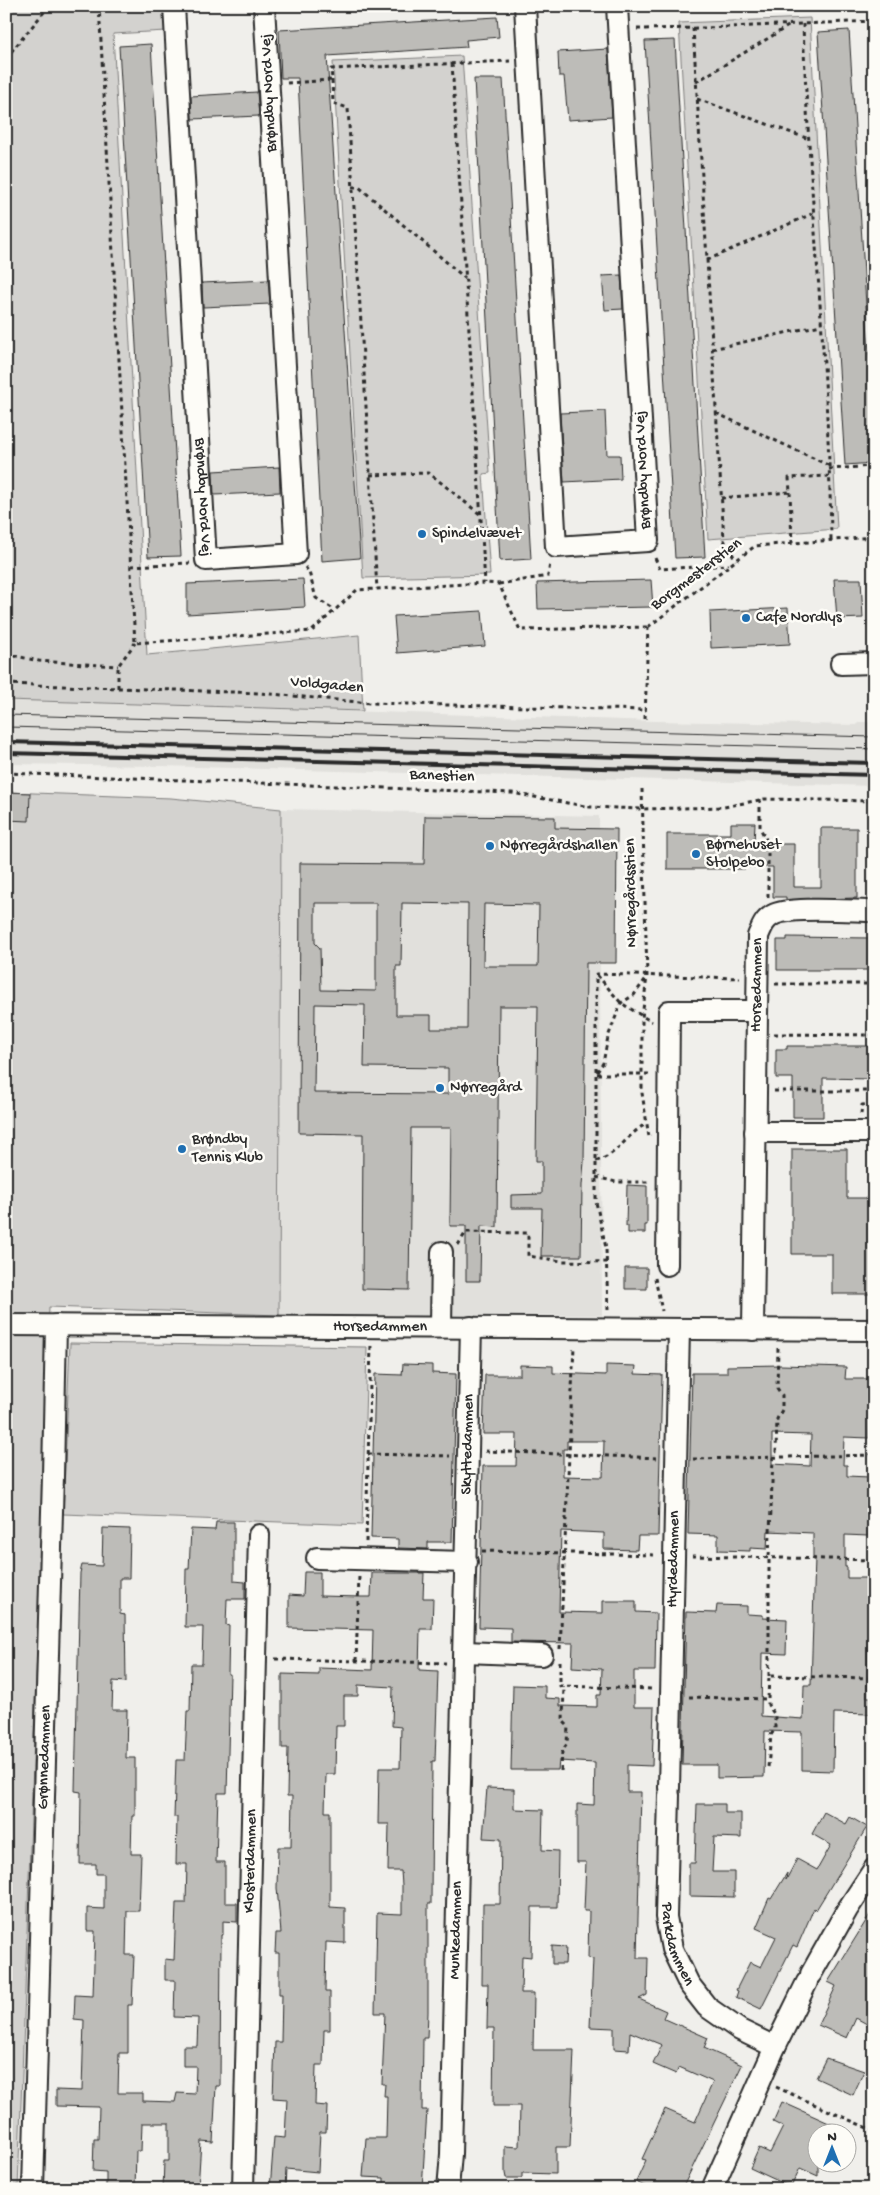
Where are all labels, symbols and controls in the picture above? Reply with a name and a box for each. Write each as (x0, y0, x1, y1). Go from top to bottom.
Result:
street label: Brøndby Nord Vej (257, 33, 283, 154)
street label: Brøndby Nord Vej (631, 410, 657, 531)
street label: Brøndby Nord Vej (189, 436, 215, 557)
place label: Spindelvævet (432, 525, 522, 544)
marker: Spindelvævet (416, 528, 428, 540)
street label: Borgmesterstien (647, 534, 747, 616)
place label: Cafe Nordlys (756, 609, 843, 628)
marker: Cafe Nordlys (740, 612, 752, 624)
street label: Voldgaden (289, 673, 365, 699)
street label: Banestien (408, 766, 475, 788)
place label: Børnehuset Stolpebo (705, 836, 782, 873)
place label: Nørregårdshallen (500, 837, 618, 856)
street label: Nørregårdsstien (622, 838, 642, 948)
marker: Nørregårdshallen (484, 840, 496, 852)
marker: Børnehuset Stolpebo (690, 848, 702, 860)
street label: Horsedammen (747, 937, 767, 1032)
place label: Nørregård (450, 1079, 523, 1098)
marker: Nørregård (434, 1082, 446, 1094)
place label: Brøndby Tennis Klub (191, 1131, 264, 1168)
marker: Brøndby Tennis Klub (176, 1143, 188, 1155)
street label: Horsedammen (333, 1317, 428, 1337)
street label: Skyttedammen (457, 1393, 479, 1495)
street label: Hyrdedammen (663, 1510, 685, 1608)
street label: Grønnedammen (34, 1704, 56, 1810)
street label: Klosterdammen (240, 1809, 262, 1913)
street label: Munkedammen (446, 1880, 467, 1980)
street label: Parkdammen (656, 1901, 698, 1990)
north arrow (808, 2122, 858, 2172)
text: N (827, 2129, 837, 2146)

